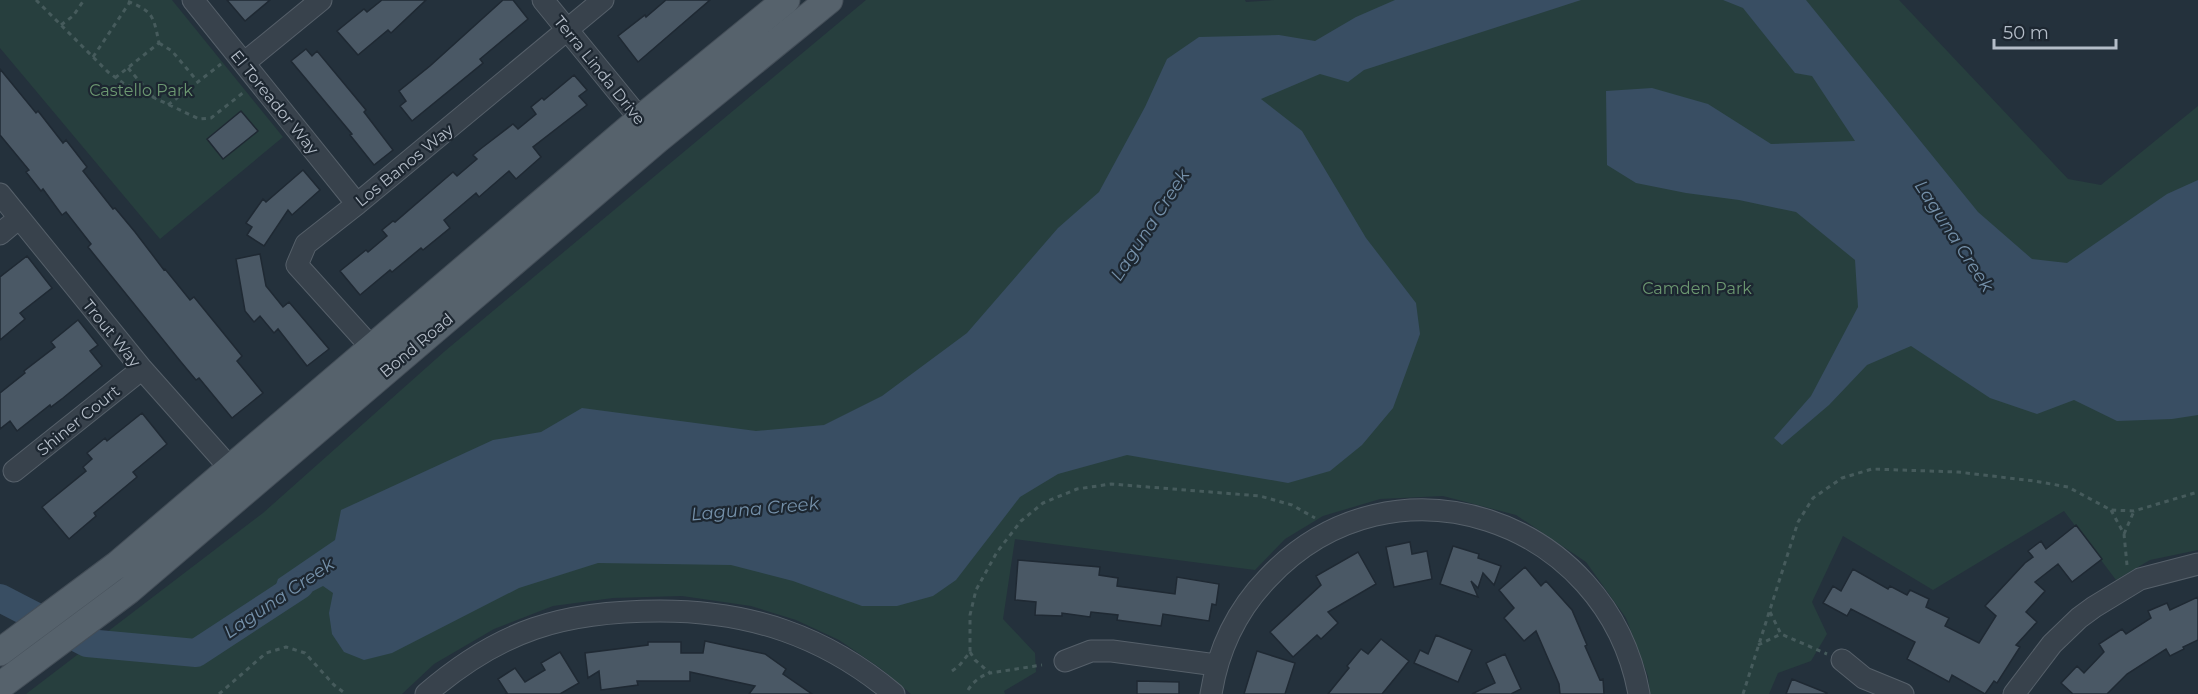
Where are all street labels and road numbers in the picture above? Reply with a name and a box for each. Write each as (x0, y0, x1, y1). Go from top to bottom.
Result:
street label: Terra Linda Drive (550, 12, 649, 129)
street label: El Toreador Way (227, 46, 323, 159)
street label: Los Banos Way (352, 120, 457, 211)
street label: Trout Way (79, 296, 145, 371)
street label: Bond Road (376, 309, 457, 382)
street label: Shiner Court (33, 381, 124, 460)

